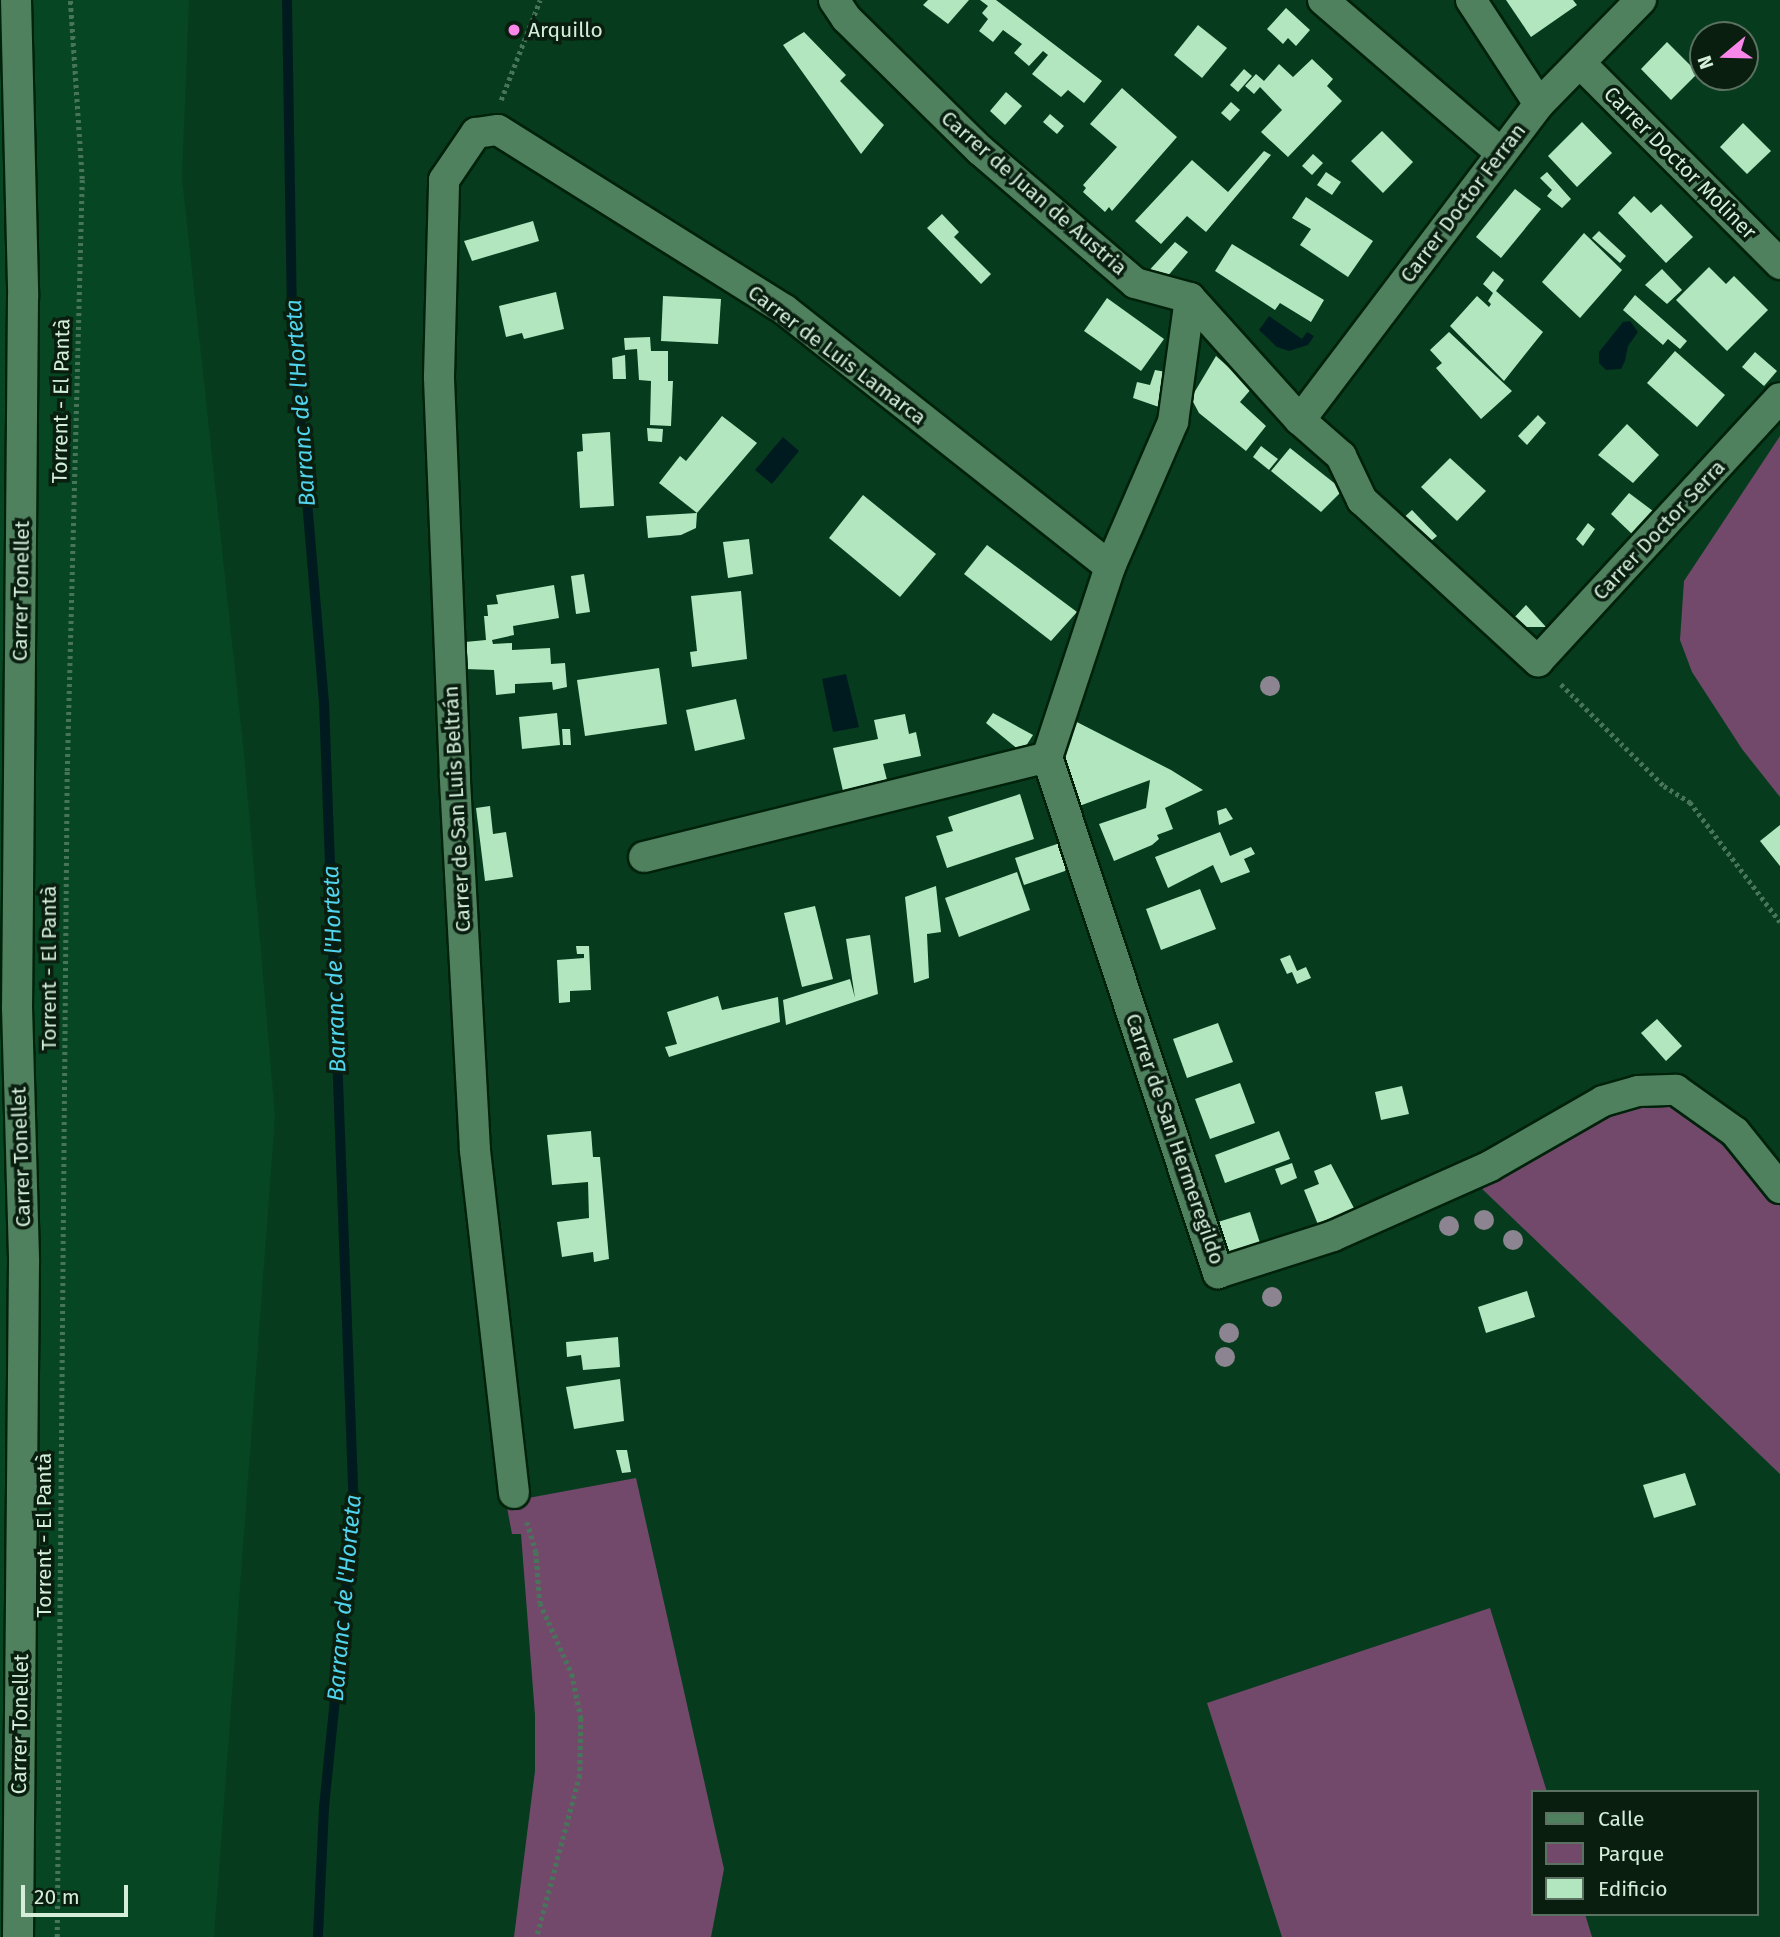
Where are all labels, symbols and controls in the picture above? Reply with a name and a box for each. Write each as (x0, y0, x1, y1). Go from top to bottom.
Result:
place label: Arquillo (528, 17, 603, 43)
north arrow (1689, 21, 1759, 91)
marker: Arquillo (506, 22, 522, 38)
text: N (1693, 53, 1718, 72)
street label: Carrer Doctor Moliner (1599, 82, 1761, 244)
street label: Carrer de Juan de Austria (936, 105, 1132, 281)
street label: Carrer Doctor Ferran (1395, 118, 1531, 288)
street label: Carrer de Luis Lamarca (743, 280, 931, 430)
water label: Barranc de l'Horteta (279, 299, 321, 507)
street label: Torrent - El Pantà (47, 318, 75, 484)
street label: Carrer Doctor Serra (1588, 455, 1730, 605)
street label: Carrer Tonellet (7, 520, 35, 662)
street label: Carrer de San Luis Beltrán (438, 685, 476, 933)
water label: Barranc de l'Horteta (317, 865, 351, 1073)
street label: Torrent - El Pantà (36, 886, 62, 1050)
street label: Carrer de San Hermeregildo (1120, 1010, 1230, 1268)
street label: Carrer Tonellet (6, 1086, 36, 1228)
street label: Torrent - El Pantà (31, 1453, 57, 1617)
water label: Barranc de l'Horteta (321, 1493, 367, 1703)
street label: Carrer Tonellet (6, 1653, 34, 1795)
legend (1532, 1790, 1759, 1916)
text: Calle (1598, 1806, 1644, 1832)
text: Parque (1598, 1841, 1664, 1867)
scale bar (24, 1870, 131, 1914)
text: Edificio (1598, 1876, 1668, 1902)
text: 20 m (34, 1884, 80, 1910)

